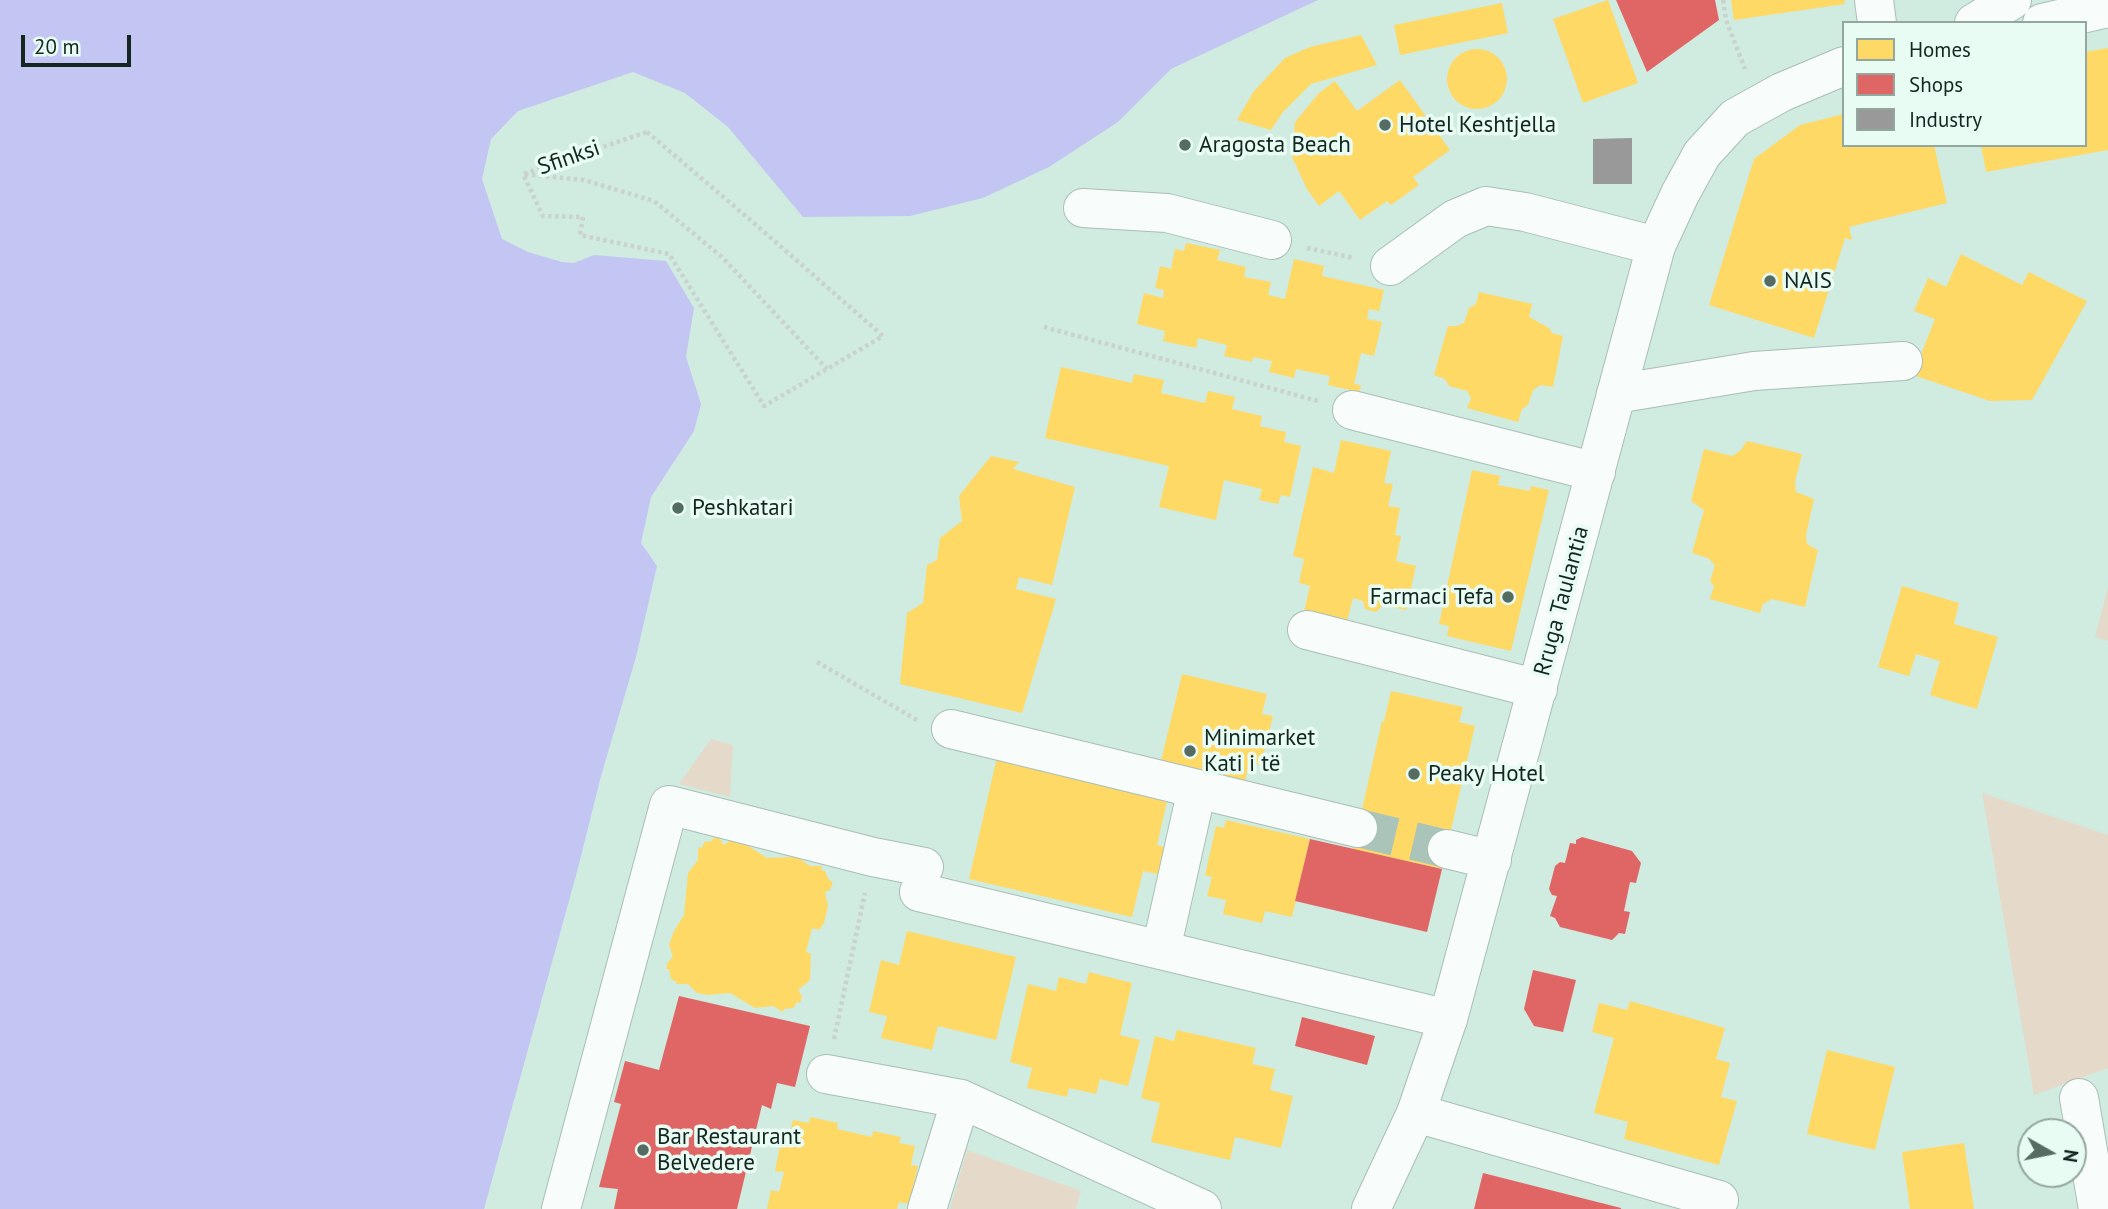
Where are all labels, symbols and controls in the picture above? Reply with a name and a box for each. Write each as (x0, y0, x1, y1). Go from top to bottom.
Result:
scale bar (24, 21, 135, 65)
legend (1842, 21, 2087, 147)
text: 20 m (34, 33, 80, 60)
text: Homes (1909, 36, 1971, 63)
text: Shops (1909, 71, 1963, 98)
text: Industry (1909, 106, 1982, 133)
place label: Hotel Keshtjella (1399, 111, 1556, 139)
marker: Hotel Keshtjella (1377, 117, 1393, 133)
place label: Aragosta Beach (1199, 131, 1351, 159)
street label: Sfinksi (534, 135, 604, 181)
marker: Aragosta Beach (1177, 137, 1193, 153)
place label: NAIS (1784, 267, 1832, 295)
marker: NAIS (1762, 273, 1778, 289)
place label: Peshkatari (692, 494, 794, 522)
marker: Peshkatari (670, 500, 686, 516)
street label: Rruga Taulantia (1529, 523, 1595, 679)
place label: Farmaci Tefa (1370, 583, 1494, 611)
marker: Farmaci Tefa (1500, 589, 1516, 605)
place label: Minimarket Kati i të (1204, 724, 1315, 778)
marker: Minimarket Kati i të (1182, 743, 1198, 759)
place label: Peaky Hotel (1428, 760, 1545, 788)
marker: Peaky Hotel (1406, 766, 1422, 782)
north arrow (2017, 1118, 2087, 1188)
place label: Bar Restaurant Belvedere (657, 1123, 801, 1177)
marker: Bar Restaurant Belvedere (635, 1142, 651, 1158)
text: N (2058, 1148, 2084, 1164)

